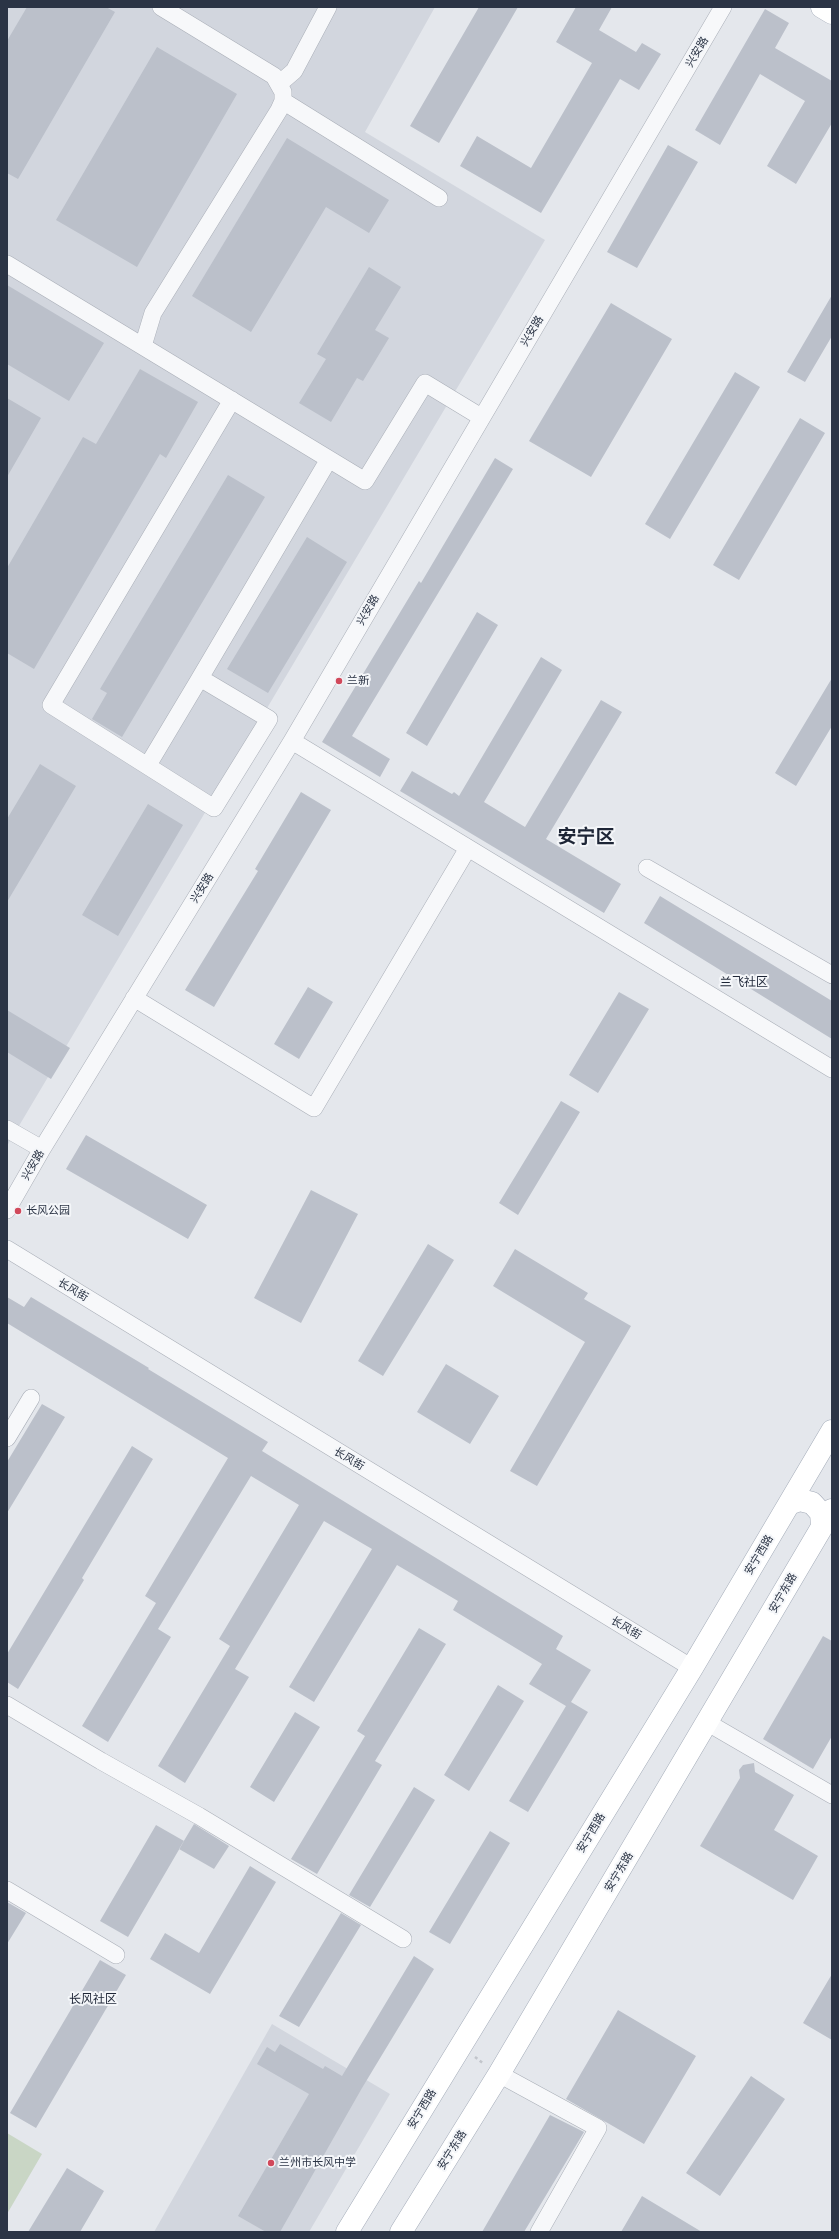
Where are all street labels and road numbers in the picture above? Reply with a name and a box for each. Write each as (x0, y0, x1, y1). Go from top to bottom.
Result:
street label: 兴安路 (683, 34, 711, 70)
street label: 兴安路 (518, 313, 546, 349)
street label: 兴安路 (354, 592, 382, 628)
street label: 兴安路 (188, 871, 216, 905)
street label: 兴安路 (19, 1147, 47, 1183)
street label: 长风街 (55, 1276, 91, 1304)
street label: 长风街 (331, 1445, 367, 1473)
street label: 安宁西路 (742, 1533, 776, 1577)
street label: 安宁东路 (766, 1571, 800, 1615)
street label: 长风街 (608, 1614, 644, 1642)
street label: 安宁西路 (574, 1811, 608, 1855)
street label: 安宁东路 (602, 1850, 636, 1894)
street label: 安宁西路 (405, 2087, 439, 2131)
street label: 安宁东路 (435, 2128, 469, 2172)

